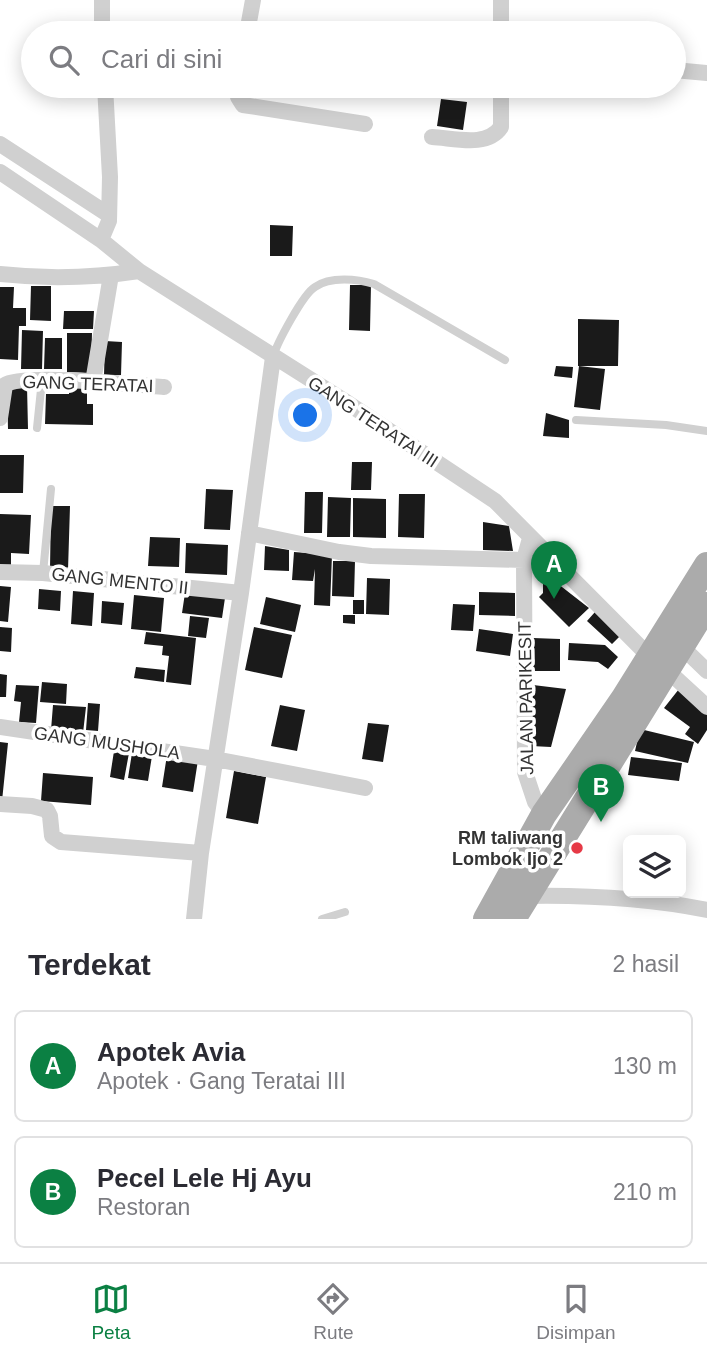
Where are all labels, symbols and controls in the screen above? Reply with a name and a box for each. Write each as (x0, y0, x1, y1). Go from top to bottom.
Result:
search box (21, 21, 686, 98)
icon: search (45, 41, 83, 79)
text: Cari di sini (101, 44, 222, 74)
street label: GANG TERATAI (22, 372, 154, 396)
street label: GANG TERATAI III (304, 372, 442, 472)
your location (288, 398, 322, 432)
pin: A (531, 541, 577, 599)
street label: GANG MENTO II (50, 564, 190, 598)
street label: JALAN PARIKESIT (515, 621, 537, 775)
street label: GANG MUSHOLA (33, 723, 181, 763)
pin: B (578, 764, 624, 822)
place label: RM taliwang Lombok Ijo 2 (452, 828, 563, 869)
map controls (623, 835, 686, 898)
button: layers (623, 835, 686, 898)
marker: RM taliwang Lombok Ijo 2 (569, 840, 585, 856)
text: Terdekat (28, 948, 151, 981)
text: 2 hasil (613, 951, 679, 977)
text: Apotek Avia (97, 1037, 245, 1067)
text: A (45, 1053, 61, 1079)
text: 130 m (613, 1053, 677, 1079)
text: Apotek · Gang Teratai III (97, 1068, 346, 1094)
text: Pecel Lele Hj Ayu (97, 1163, 312, 1193)
text: B (45, 1179, 61, 1205)
text: 210 m (613, 1179, 677, 1205)
text: Restoran (97, 1194, 190, 1220)
tab: Peta (91, 1280, 131, 1344)
tab: Rute (313, 1280, 354, 1344)
tab: Disimpan (536, 1280, 616, 1344)

